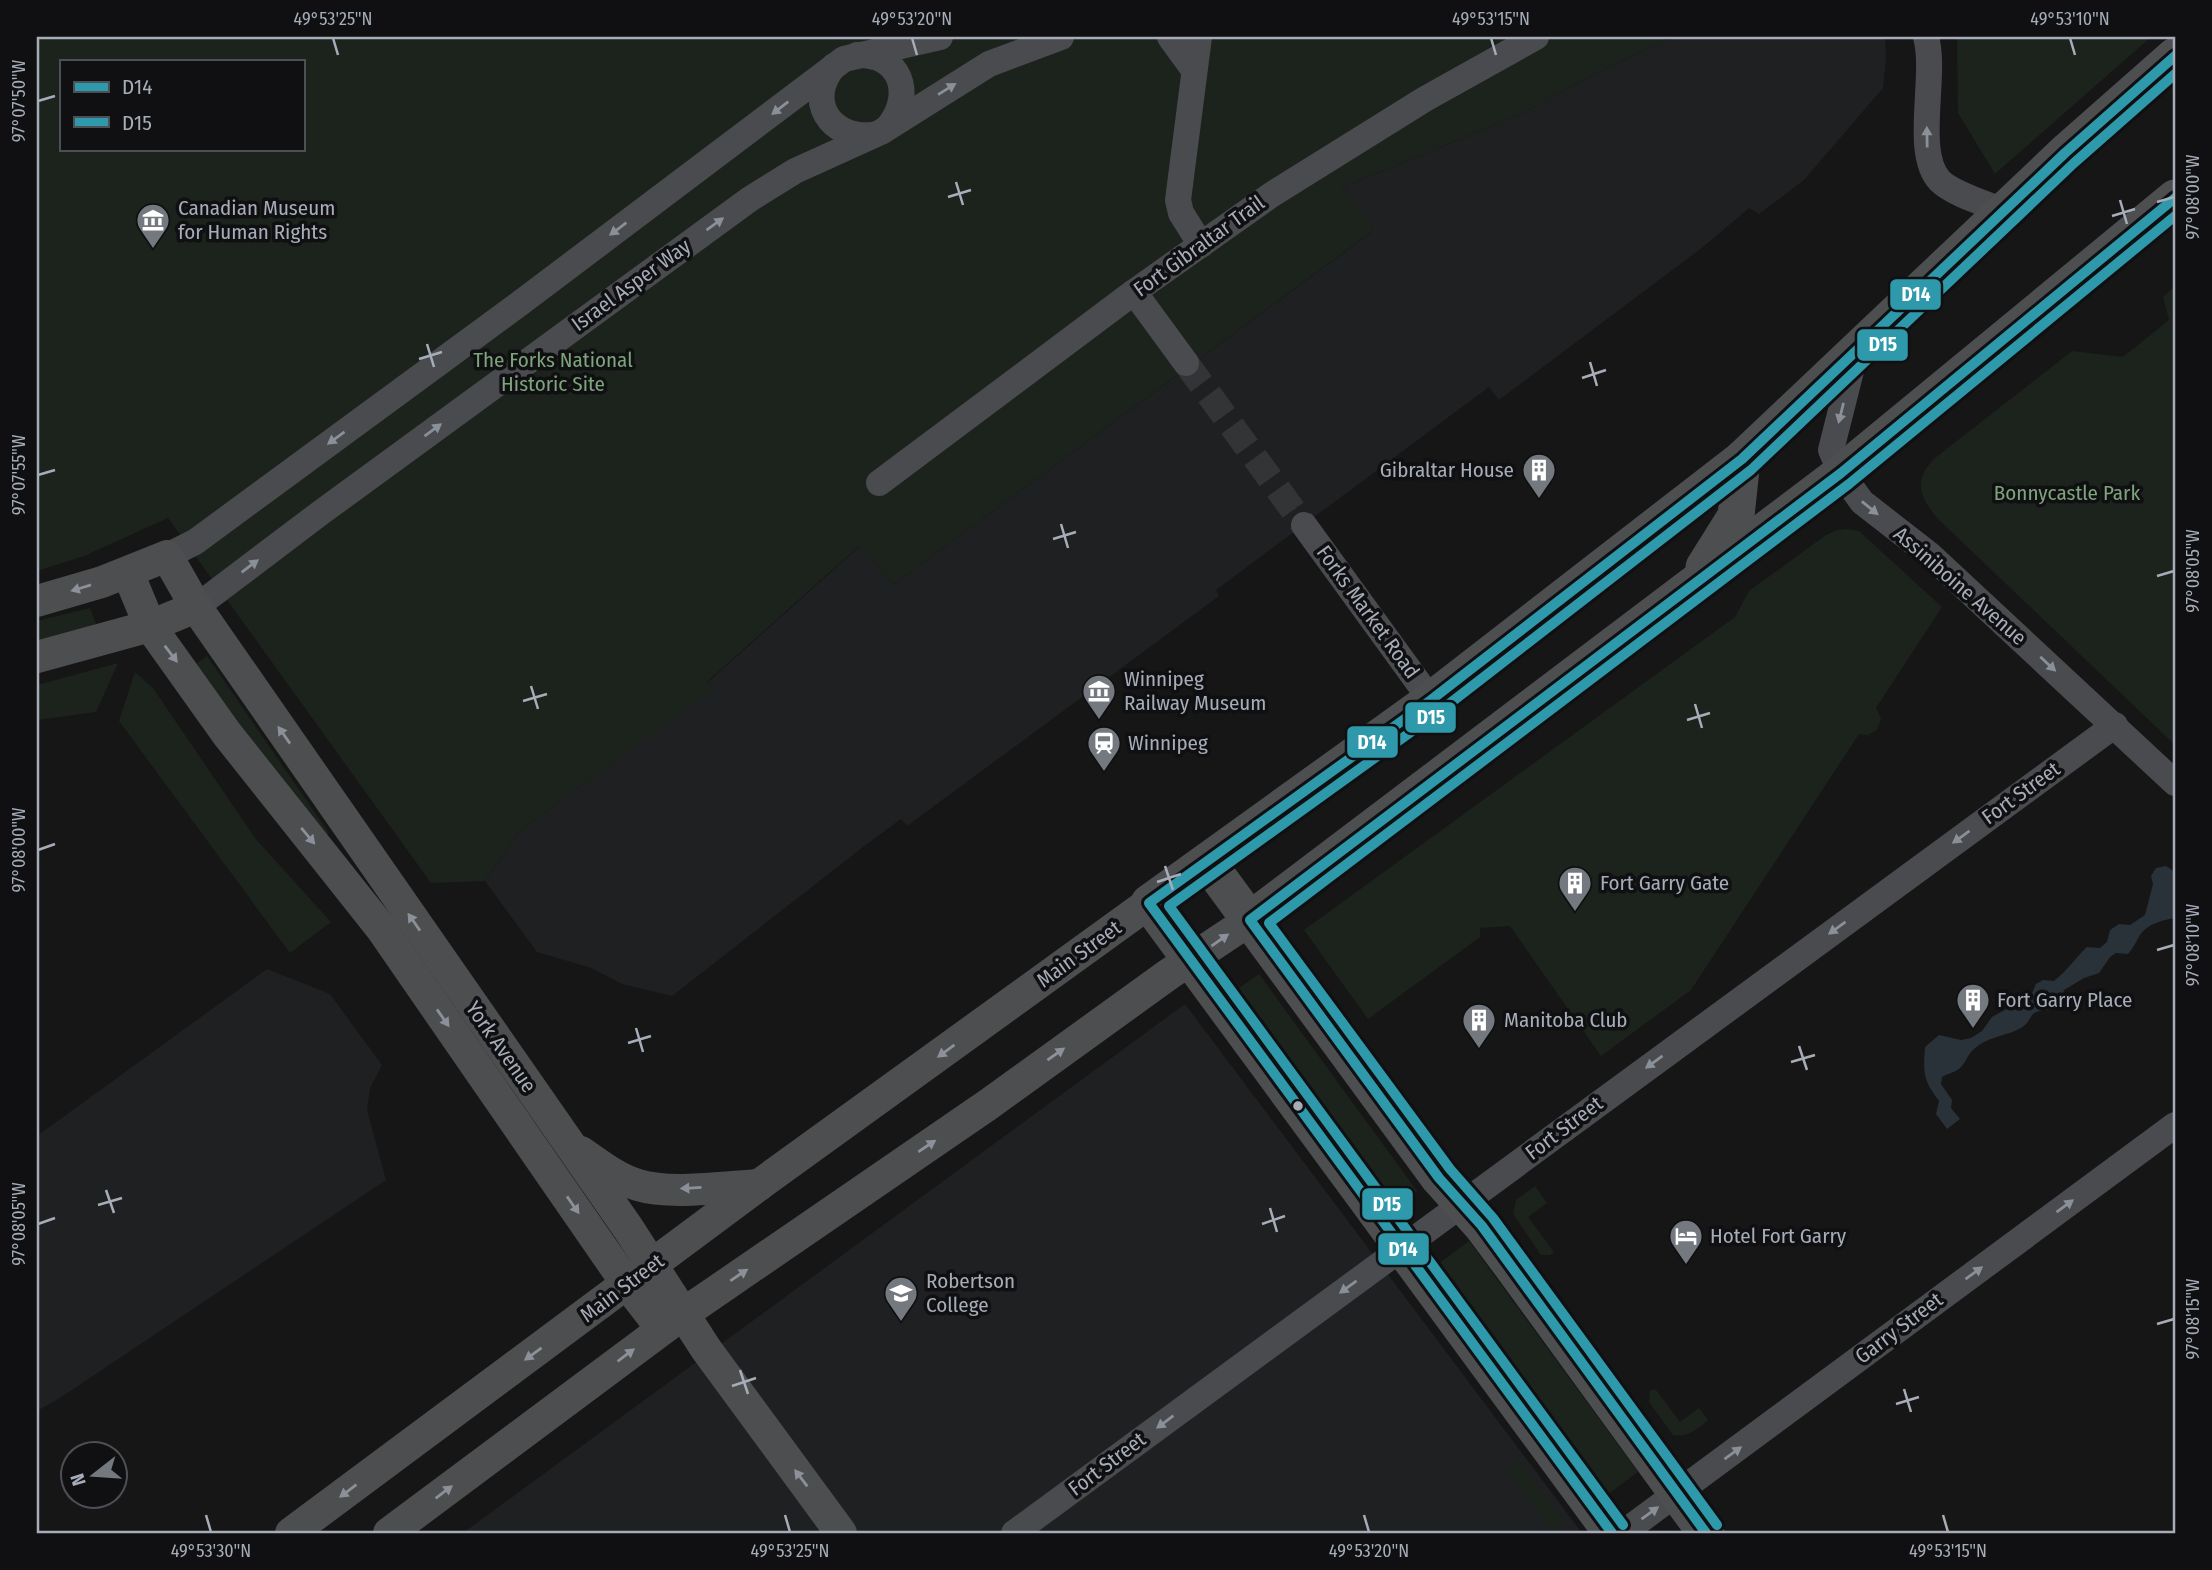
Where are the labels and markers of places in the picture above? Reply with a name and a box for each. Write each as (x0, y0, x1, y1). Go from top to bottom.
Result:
place label: Canadian Museum for Human Rights (178, 195, 335, 245)
museum icon: Canadian Museum for Human Rights (134, 201, 172, 250)
building icon: Gibraltar House (1520, 451, 1558, 500)
place label: Gibraltar House (1380, 457, 1514, 483)
place label: Winnipeg Railway Museum (1124, 666, 1267, 716)
museum icon: Winnipeg Railway Museum (1080, 672, 1118, 721)
station icon: Winnipeg (1085, 724, 1123, 773)
place label: Winnipeg (1128, 730, 1208, 756)
building icon: Fort Garry Gate (1556, 864, 1594, 913)
place label: Fort Garry Gate (1600, 870, 1729, 896)
building icon: Fort Garry Place (1954, 981, 1992, 1030)
place label: Fort Garry Place (1997, 987, 2132, 1013)
building icon: Manitoba Club (1460, 1001, 1498, 1050)
place label: Manitoba Club (1504, 1007, 1628, 1033)
unlabelled marker (1291, 1099, 1305, 1113)
hotel icon: Hotel Fort Garry (1667, 1217, 1705, 1266)
place label: Hotel Fort Garry (1710, 1223, 1847, 1249)
place label: Robertson College (926, 1268, 1015, 1318)
school or university icon: Robertson College (882, 1274, 920, 1323)

